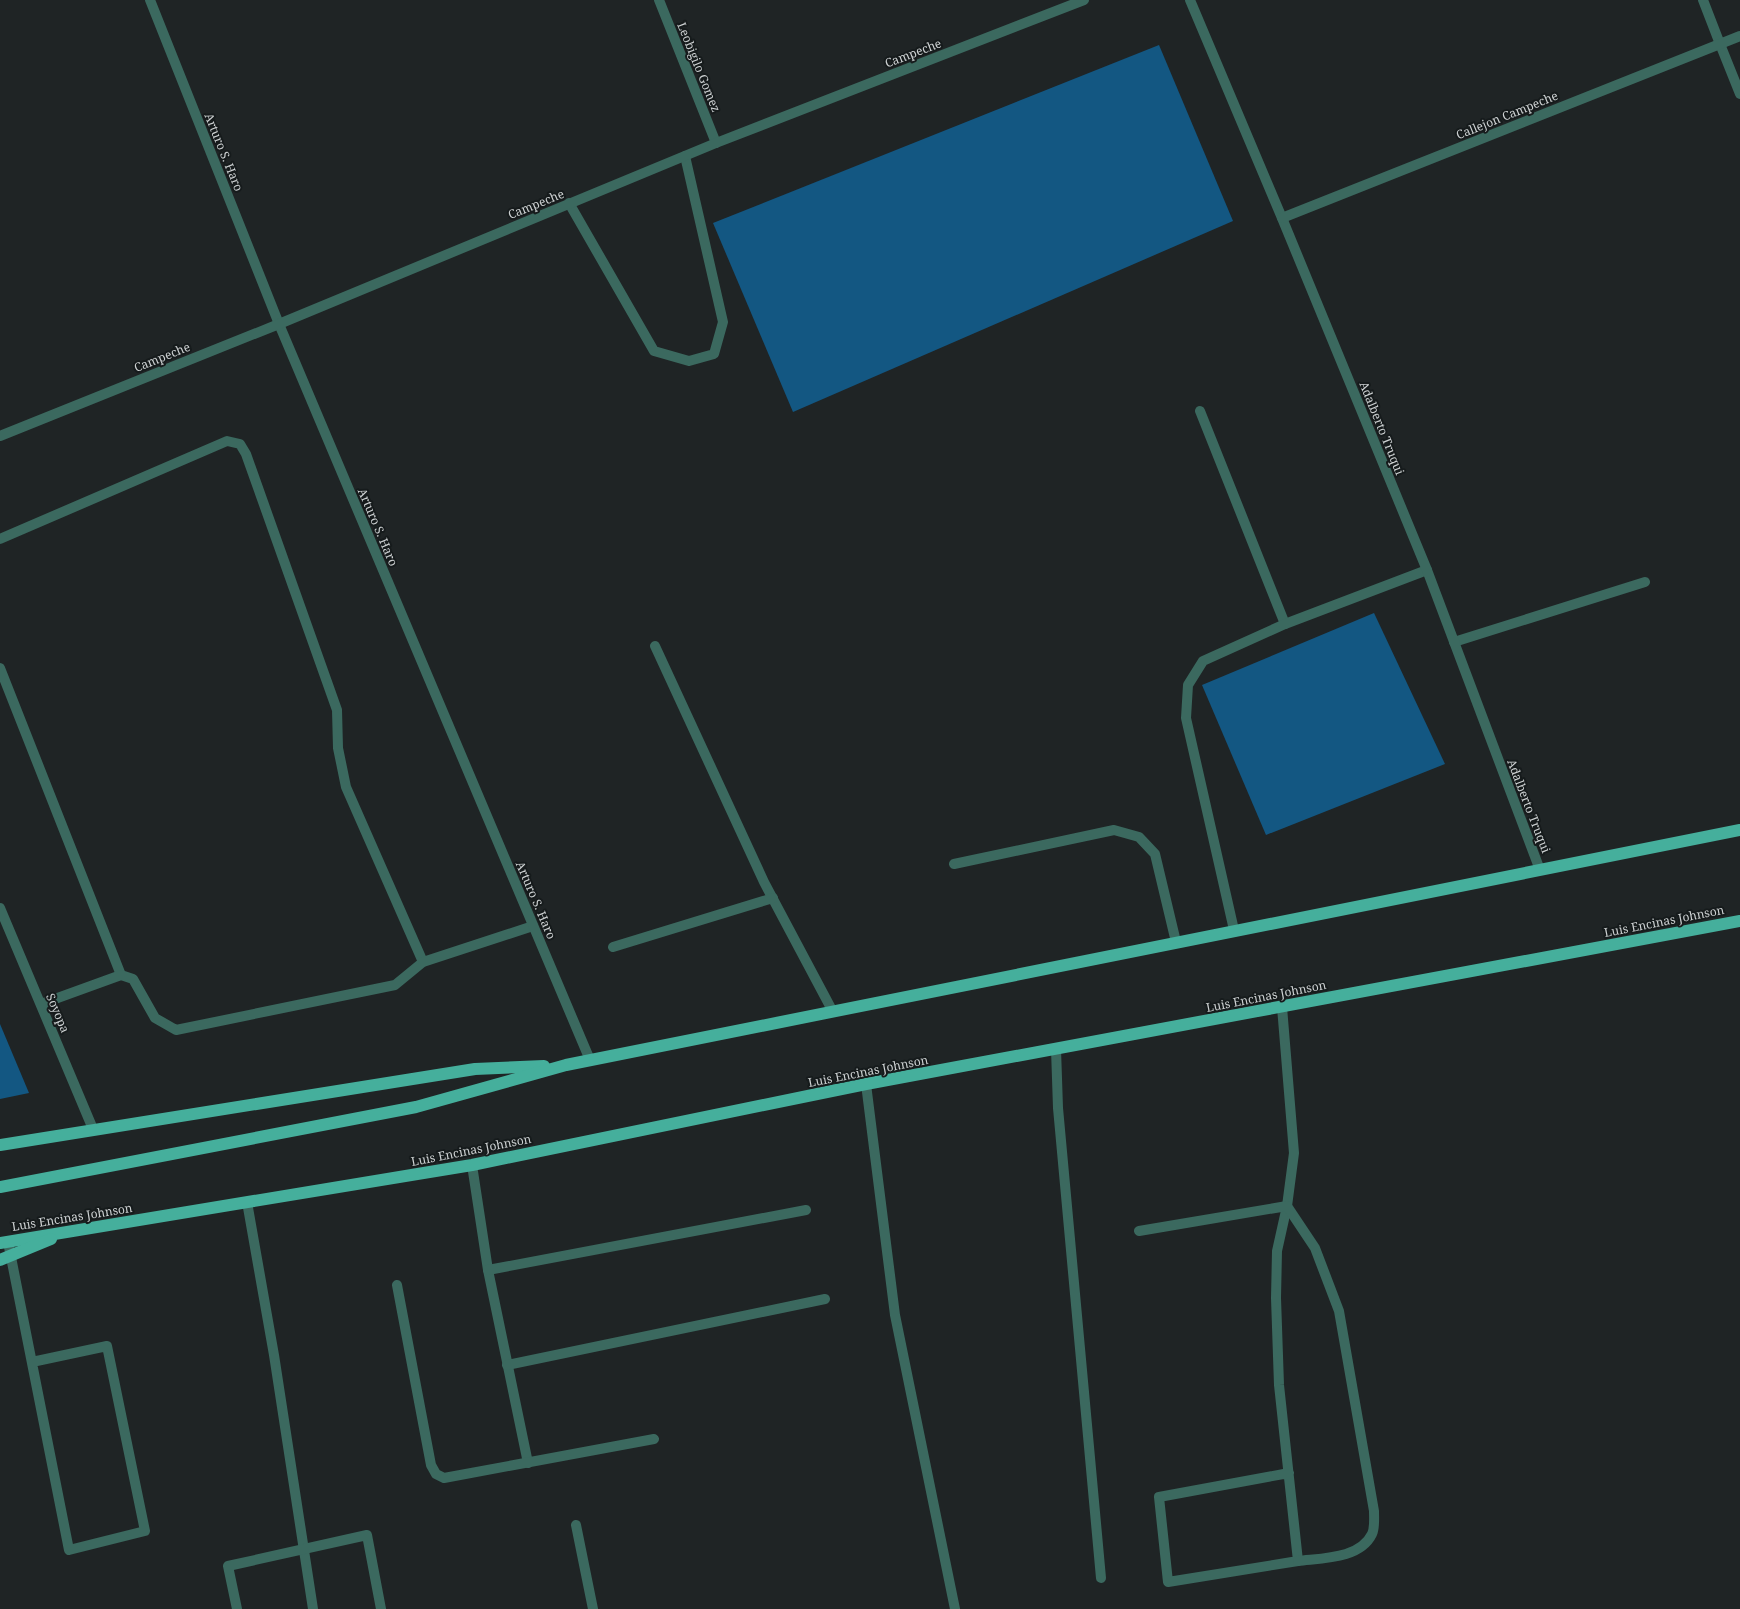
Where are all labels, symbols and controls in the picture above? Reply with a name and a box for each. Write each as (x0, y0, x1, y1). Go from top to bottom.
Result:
street label: Leobigilo Gomez (673, 20, 725, 114)
street label: Campeche (882, 34, 944, 72)
street label: Callejon Campeche (1453, 87, 1561, 143)
street label: Arturo S. Haro (201, 110, 247, 194)
street label: Campeche (505, 185, 567, 223)
street label: Campeche (131, 338, 193, 376)
street label: Adalberto Truqui (1356, 379, 1409, 477)
street label: Arturo S. Haro (354, 485, 402, 569)
street label: Adalberto Truqui (1503, 757, 1555, 856)
street label: Arturo S. Haro (512, 858, 560, 942)
street label: Luis Encinas Johnson (1602, 901, 1726, 941)
street label: Luis Encinas Johnson (1204, 976, 1328, 1016)
street label: Soyopa (42, 991, 74, 1035)
street label: Luis Encinas Johnson (806, 1051, 930, 1091)
street label: Luis Encinas Johnson (409, 1130, 533, 1170)
street label: Luis Encinas Johnson (10, 1199, 134, 1235)

